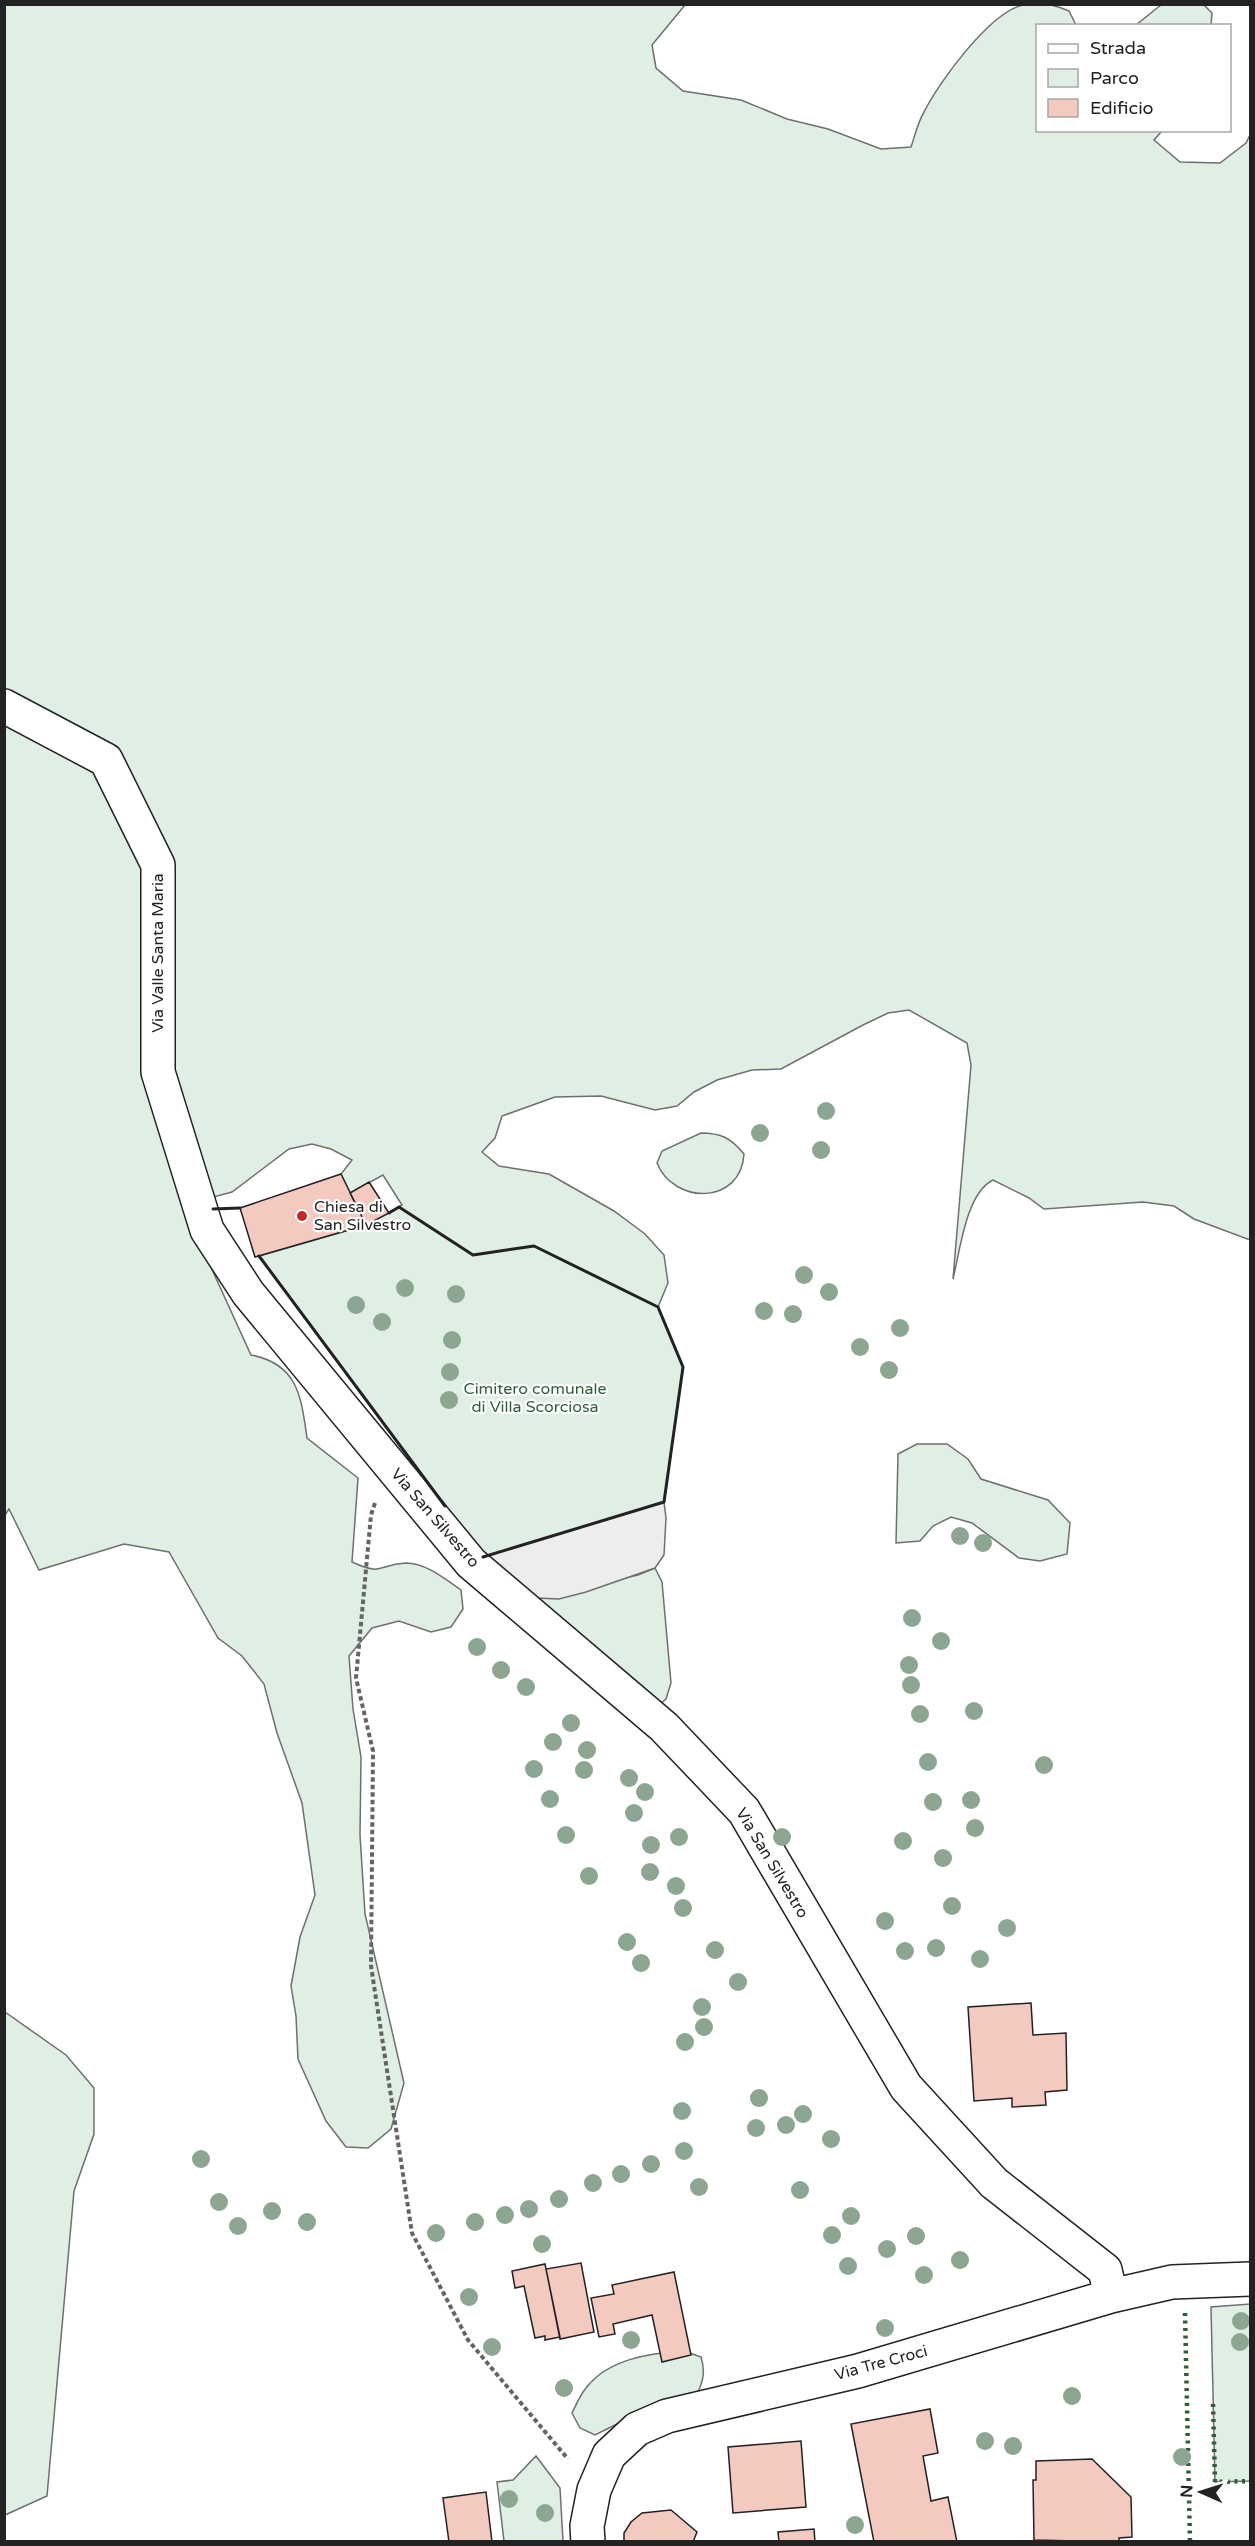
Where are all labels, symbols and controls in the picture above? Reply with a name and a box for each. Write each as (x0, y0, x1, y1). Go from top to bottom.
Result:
legend (1036, 24, 1231, 132)
text: Strada (1090, 37, 1146, 59)
text: Parco (1090, 67, 1139, 89)
text: Edificio (1090, 97, 1154, 119)
street label: Via Valle Santa Maria (148, 873, 168, 1033)
place label: Chiesa di San Silvestro (314, 1197, 411, 1235)
marker: Chiesa di San Silvestro (295, 1209, 309, 1223)
park label: Cimitero comunale di Villa Scorciosa (464, 1379, 606, 1417)
street label: Via San Silvestro (386, 1464, 484, 1572)
street label: Via San Silvestro (731, 1804, 813, 1922)
street label: Via Tre Croci (832, 2341, 930, 2385)
north arrow (1171, 2462, 1231, 2522)
text: N (1177, 2484, 1197, 2498)

